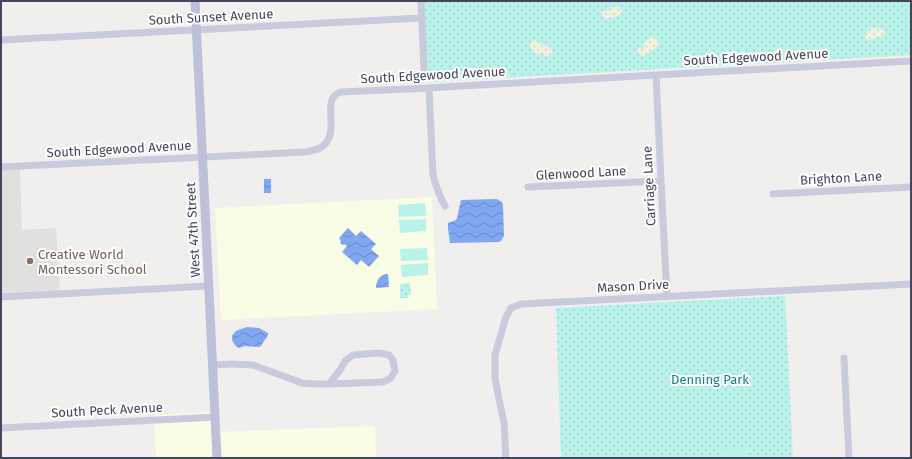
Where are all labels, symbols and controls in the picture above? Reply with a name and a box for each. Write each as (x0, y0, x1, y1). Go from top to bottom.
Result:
street label: South Sunset Avenue (148, 6, 274, 28)
street label: South Edgewood Avenue (683, 46, 829, 68)
street label: South Edgewood Avenue (360, 64, 506, 86)
street label: South Edgewood Avenue (46, 138, 192, 160)
street label: Carriage Lane (639, 146, 659, 226)
street label: Glenwood Lane (535, 163, 627, 183)
street label: Brighton Lane (800, 168, 882, 188)
street label: West 47th Street (183, 182, 203, 278)
place label: Creative World Montessori School (38, 247, 147, 277)
marker: Creative World Montessori School (25, 256, 35, 266)
street label: Mason Drive (597, 277, 669, 295)
park label: Denning Park (671, 372, 749, 387)
street label: South Peck Avenue (51, 400, 163, 420)

